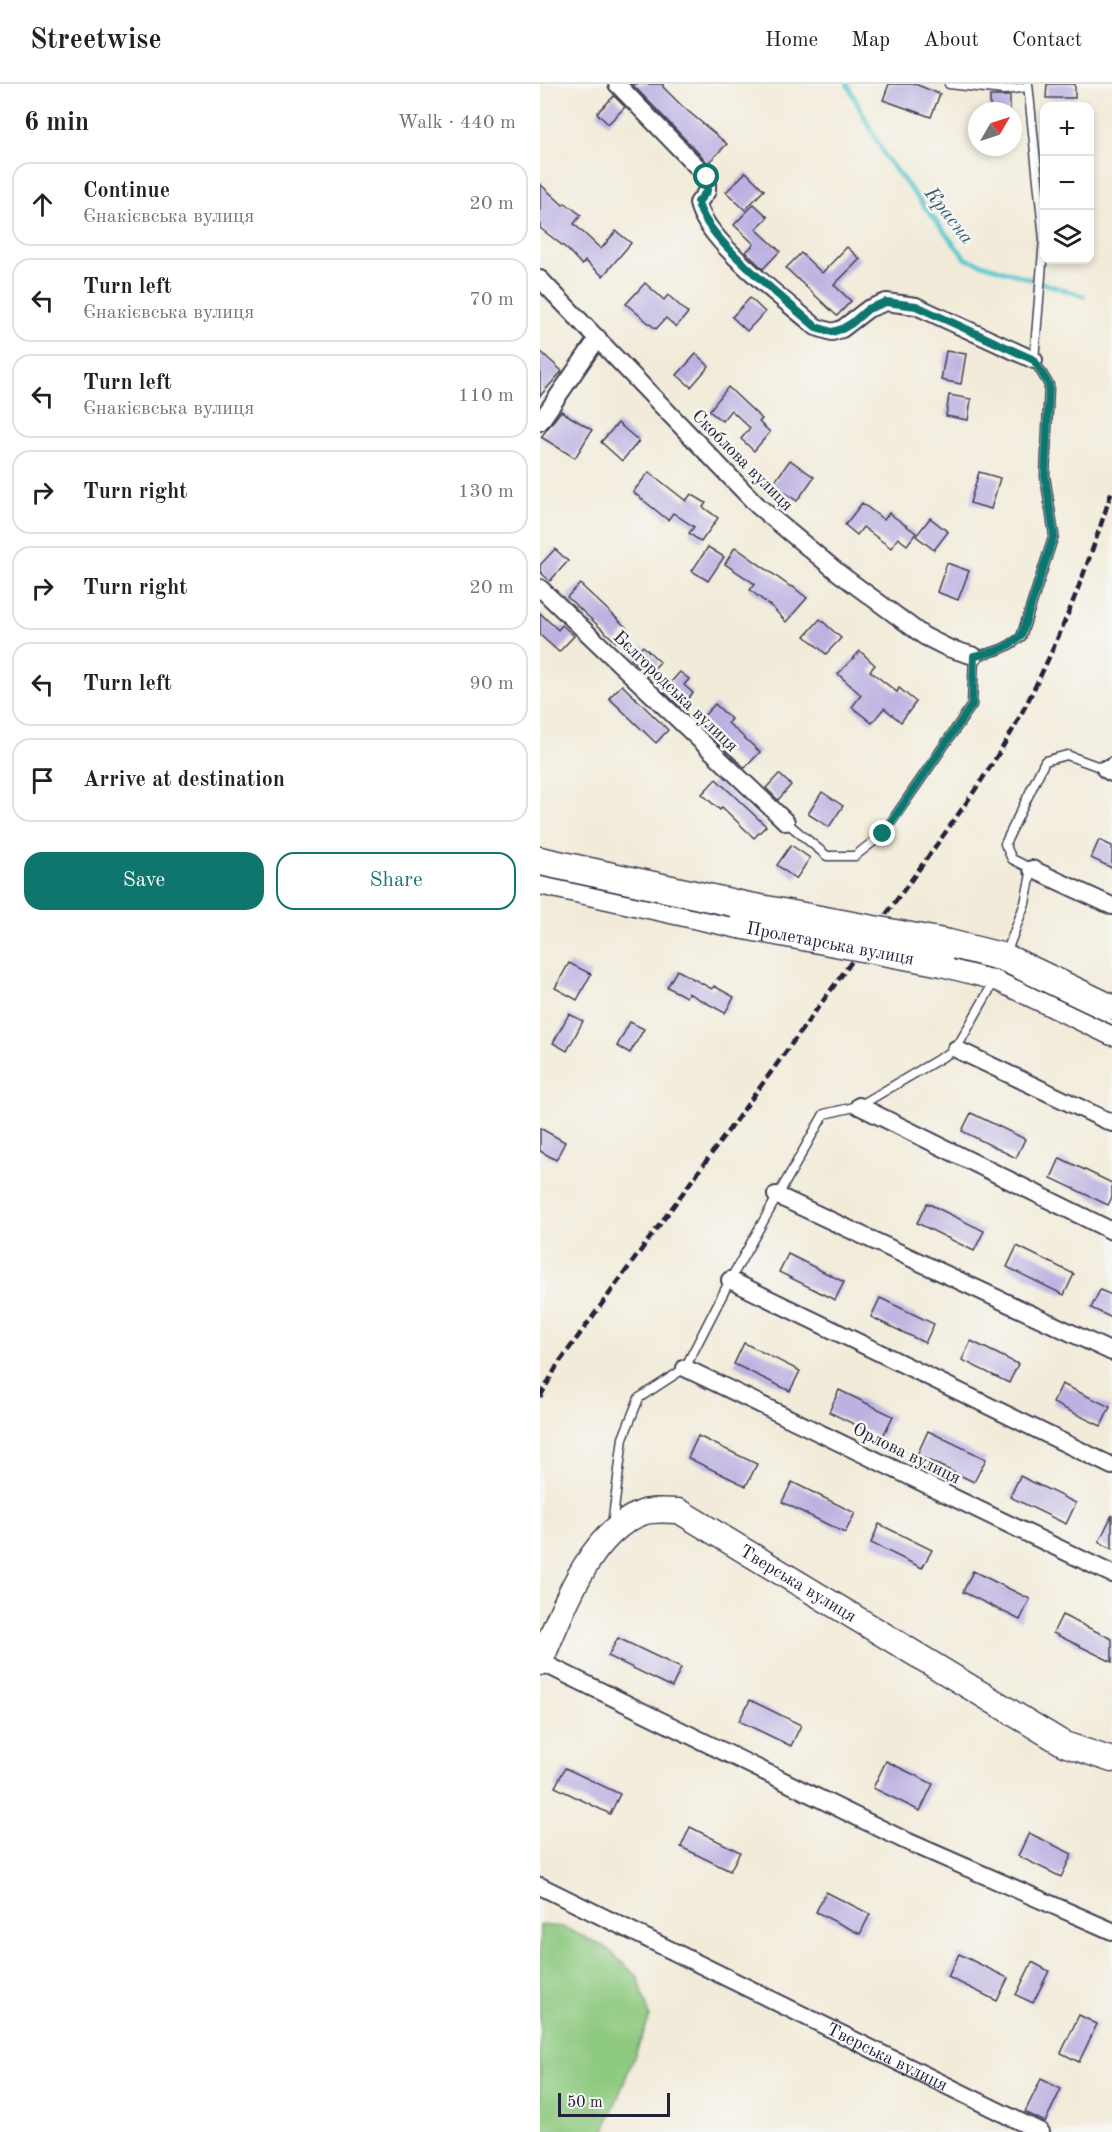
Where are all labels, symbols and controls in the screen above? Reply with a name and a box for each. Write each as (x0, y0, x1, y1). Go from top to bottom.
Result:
text: Streetwise (30, 27, 162, 55)
text: Home (765, 30, 818, 51)
text: Map (851, 30, 890, 51)
text: About (923, 30, 979, 51)
text: Contact (1012, 30, 1082, 51)
north arrow (968, 102, 1022, 156)
map controls (1040, 102, 1094, 264)
button: + (1040, 102, 1094, 156)
text: 6 min (24, 110, 89, 136)
text: Walk · 440 m (397, 113, 516, 133)
button: − (1040, 156, 1094, 210)
route start (693, 163, 719, 189)
text: Continue (83, 180, 170, 202)
water label: Красна (920, 183, 977, 249)
icon: ahead (26, 188, 59, 221)
text: 20 m (469, 194, 514, 214)
text: Єнакієвська вулиця (83, 207, 254, 227)
button: layers (1040, 210, 1094, 264)
text: Turn left (83, 276, 172, 298)
icon: left (26, 284, 59, 317)
text: 70 m (469, 290, 514, 310)
text: Єнакієвська вулиця (83, 303, 254, 323)
text: Turn left (83, 372, 172, 394)
icon: left (26, 380, 59, 413)
text: 110 m (458, 386, 514, 406)
text: Єнакієвська вулиця (83, 399, 254, 419)
street label: Скоблова вулиця (688, 407, 796, 515)
icon: right (26, 476, 59, 509)
text: Turn right (83, 481, 187, 503)
text: 130 m (458, 482, 514, 502)
icon: right (26, 572, 59, 605)
text: Turn right (83, 577, 187, 599)
text: 20 m (469, 578, 514, 598)
street label: Бєлгородська вулиця (609, 628, 741, 756)
icon: left (26, 668, 59, 701)
text: Turn left (83, 673, 172, 695)
text: 90 m (469, 674, 514, 694)
icon: arrive (26, 764, 59, 797)
text: Arrive at destination (83, 769, 285, 791)
route end (869, 820, 895, 846)
button: Save (24, 852, 264, 910)
button: Share (276, 852, 516, 910)
street label: Пролетарська вулиця (745, 920, 915, 969)
street label: Орлова вулиця (850, 1420, 963, 1488)
street label: Тверська вулиця (736, 1542, 859, 1626)
street label: Тверська вулиця (823, 2020, 950, 2095)
scale bar (558, 2090, 670, 2118)
text: 50 m (567, 2095, 603, 2111)

